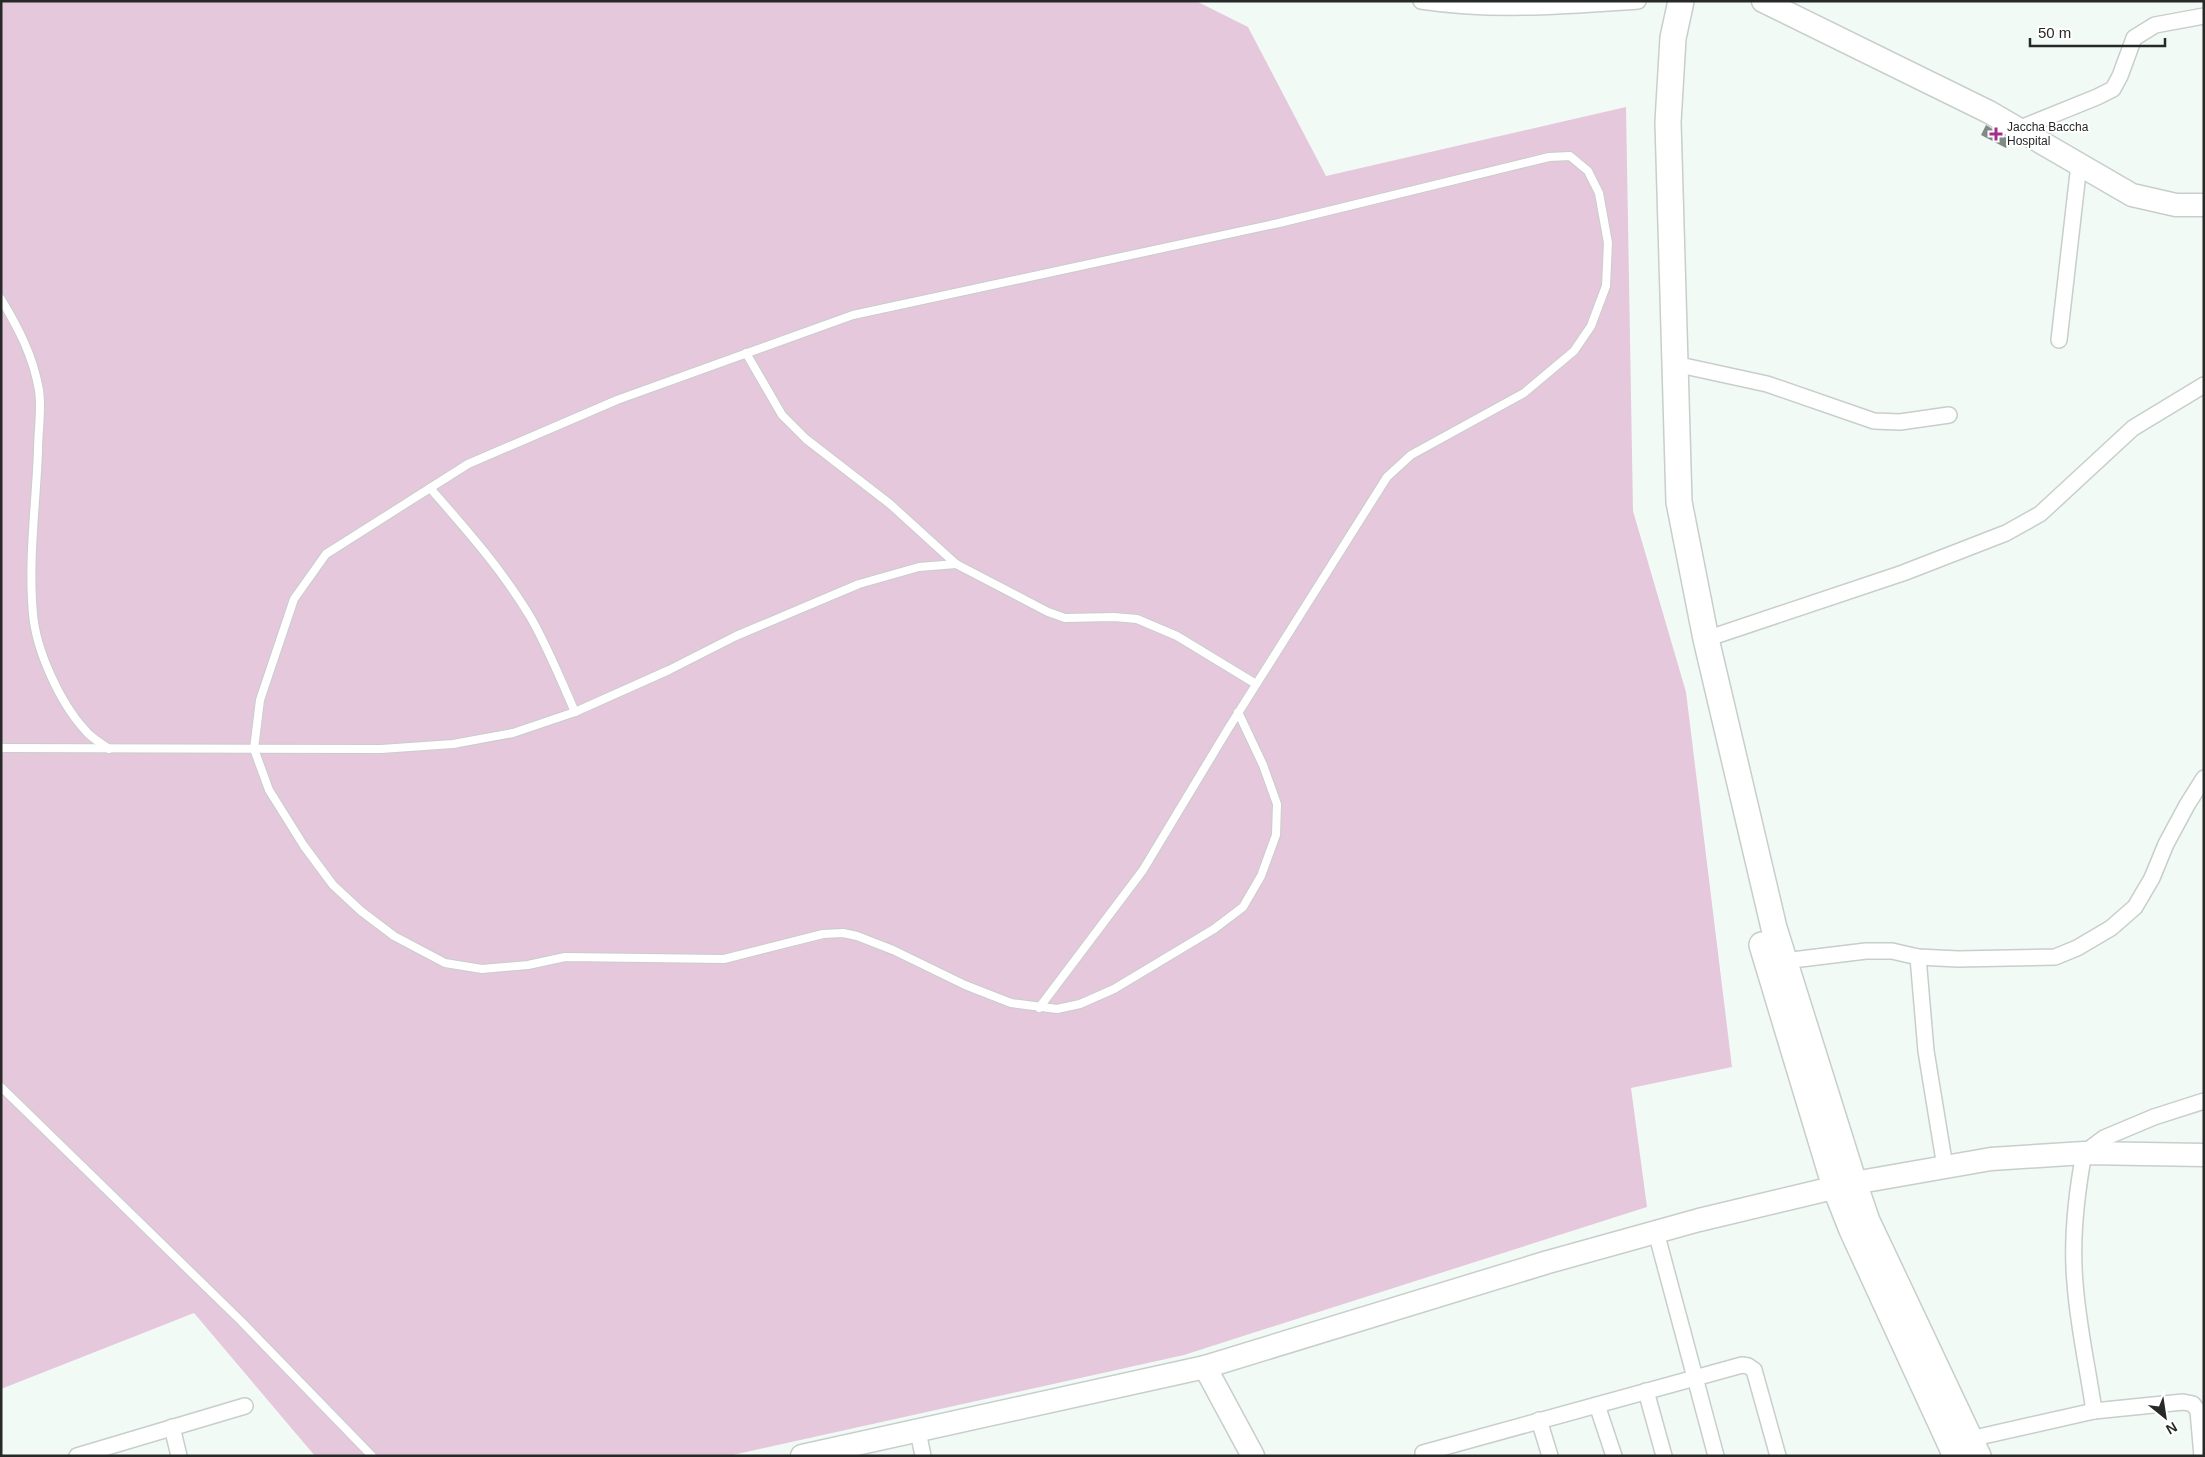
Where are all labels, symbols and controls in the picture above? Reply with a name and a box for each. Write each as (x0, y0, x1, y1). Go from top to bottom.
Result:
scale bar (2030, 15, 2165, 47)
text: 50 m (2038, 24, 2071, 41)
place label: Jaccha Baccha Hospital (2007, 120, 2089, 148)
marker: Jaccha Baccha Hospital (1989, 127, 2003, 141)
north arrow (2140, 1392, 2190, 1442)
text: N (2163, 1419, 2180, 1438)

